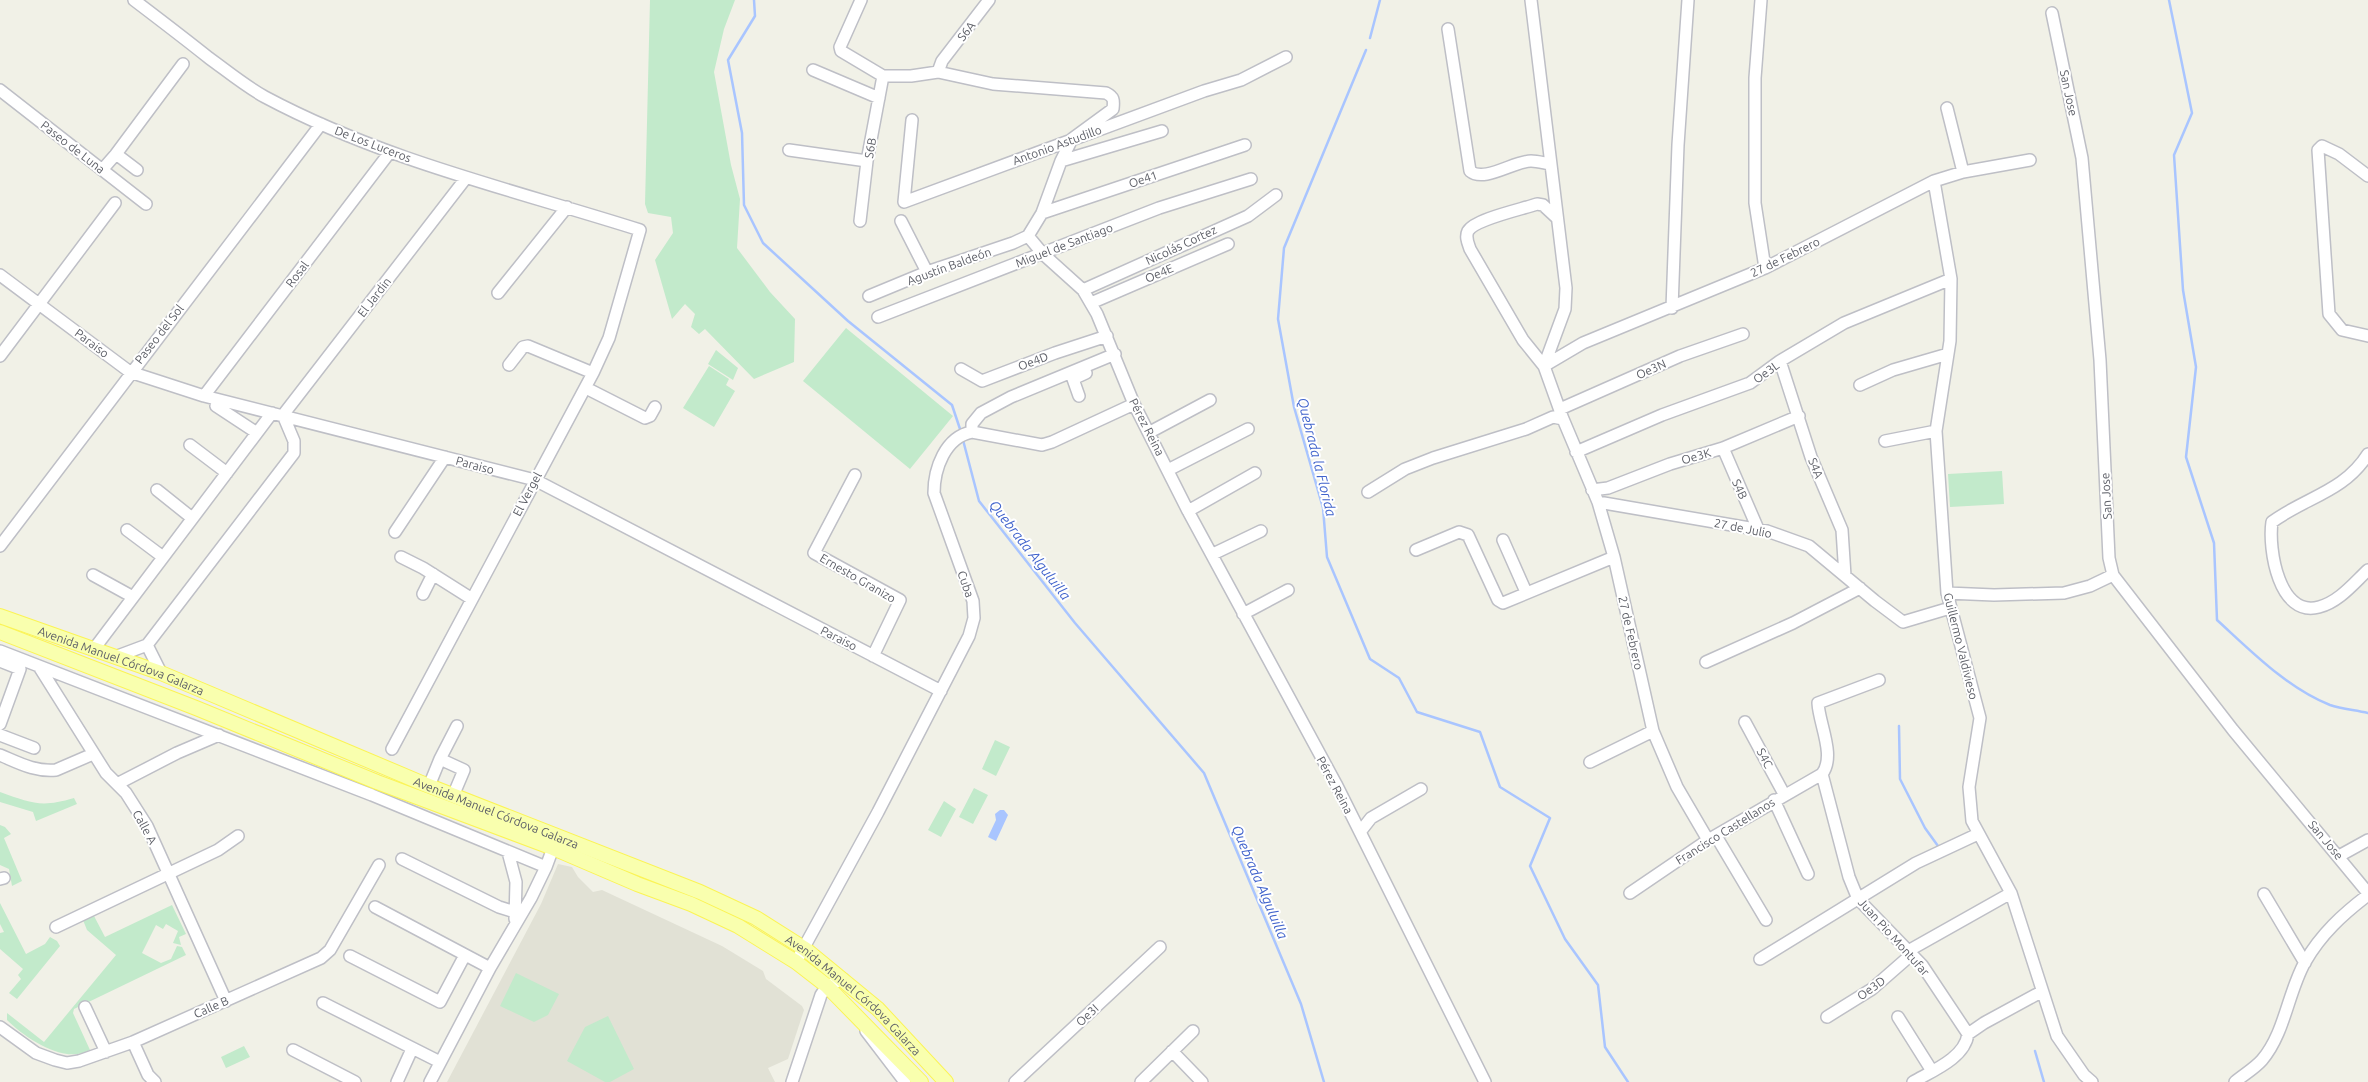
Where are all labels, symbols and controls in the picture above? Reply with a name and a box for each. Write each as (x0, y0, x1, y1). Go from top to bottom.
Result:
street label: S6A (954, 19, 978, 43)
street label: San Jose (2058, 69, 2080, 117)
street label: Paseo de Luna (39, 118, 107, 176)
street label: De Los Luceros (333, 123, 413, 165)
street label: Antonio Astudillo (1011, 123, 1103, 167)
street label: S6B (862, 137, 878, 159)
street label: Oe41 (1127, 168, 1159, 190)
street label: Miguel de Santiago (1014, 220, 1114, 270)
street label: Nicolás Cortez (1143, 223, 1219, 267)
street label: 27 de Febrero (1748, 235, 1822, 279)
street label: Agustín Baldeón (905, 245, 993, 287)
street label: Rosal (283, 259, 311, 289)
street label: Oe4E (1143, 261, 1175, 285)
street label: El Jardin (355, 275, 393, 319)
street label: Paseo del Sol (132, 302, 186, 366)
street label: Paraiso (72, 326, 112, 360)
street label: Oe4D (1016, 349, 1050, 373)
street label: Oe3N (1634, 357, 1668, 381)
street label: Oe3L (1751, 358, 1781, 386)
street label: Pérez Reina (1127, 396, 1167, 458)
water label: Quebrada la Florida (1294, 396, 1340, 519)
street label: Oe3K (1680, 445, 1713, 466)
street label: Paraiso (454, 454, 496, 476)
street label: S4A (1806, 456, 1826, 480)
street label: El Vergel (510, 470, 544, 518)
street label: San Jose (2098, 472, 2114, 520)
street label: S4B (1730, 477, 1750, 501)
water label: Quebrada Alguluilla (985, 497, 1074, 604)
street label: 27 de Julio (1713, 516, 1773, 540)
street label: Ernesto Granizo (818, 551, 898, 605)
street label: Cuba (955, 569, 977, 599)
street label: Guillermo Valdivieso (1941, 591, 1981, 701)
street label: 27 de Febrero (1616, 595, 1646, 671)
street label: Paraiso (819, 623, 859, 653)
street label: Avenida Manuel Córdova Galarza (36, 624, 206, 697)
street label: S4C (1754, 746, 1776, 771)
street label: Pérez Reina (1314, 754, 1356, 816)
street label: Avenida Manuel Córdova Galarza (412, 774, 581, 850)
street label: Francisco Castellanos (1673, 795, 1777, 867)
street label: Calle A (130, 808, 160, 847)
street label: San Jose (2306, 818, 2346, 862)
water label: Quebrada Alguluilla (1228, 823, 1291, 942)
street label: Juan Pio Montufar (1856, 896, 1932, 979)
street label: Avenida Manuel Córdova Galarza (783, 932, 924, 1058)
street label: Oe3D (1855, 974, 1887, 1002)
street label: Calle B (192, 994, 230, 1020)
street label: Oe3I (1073, 1001, 1101, 1029)

